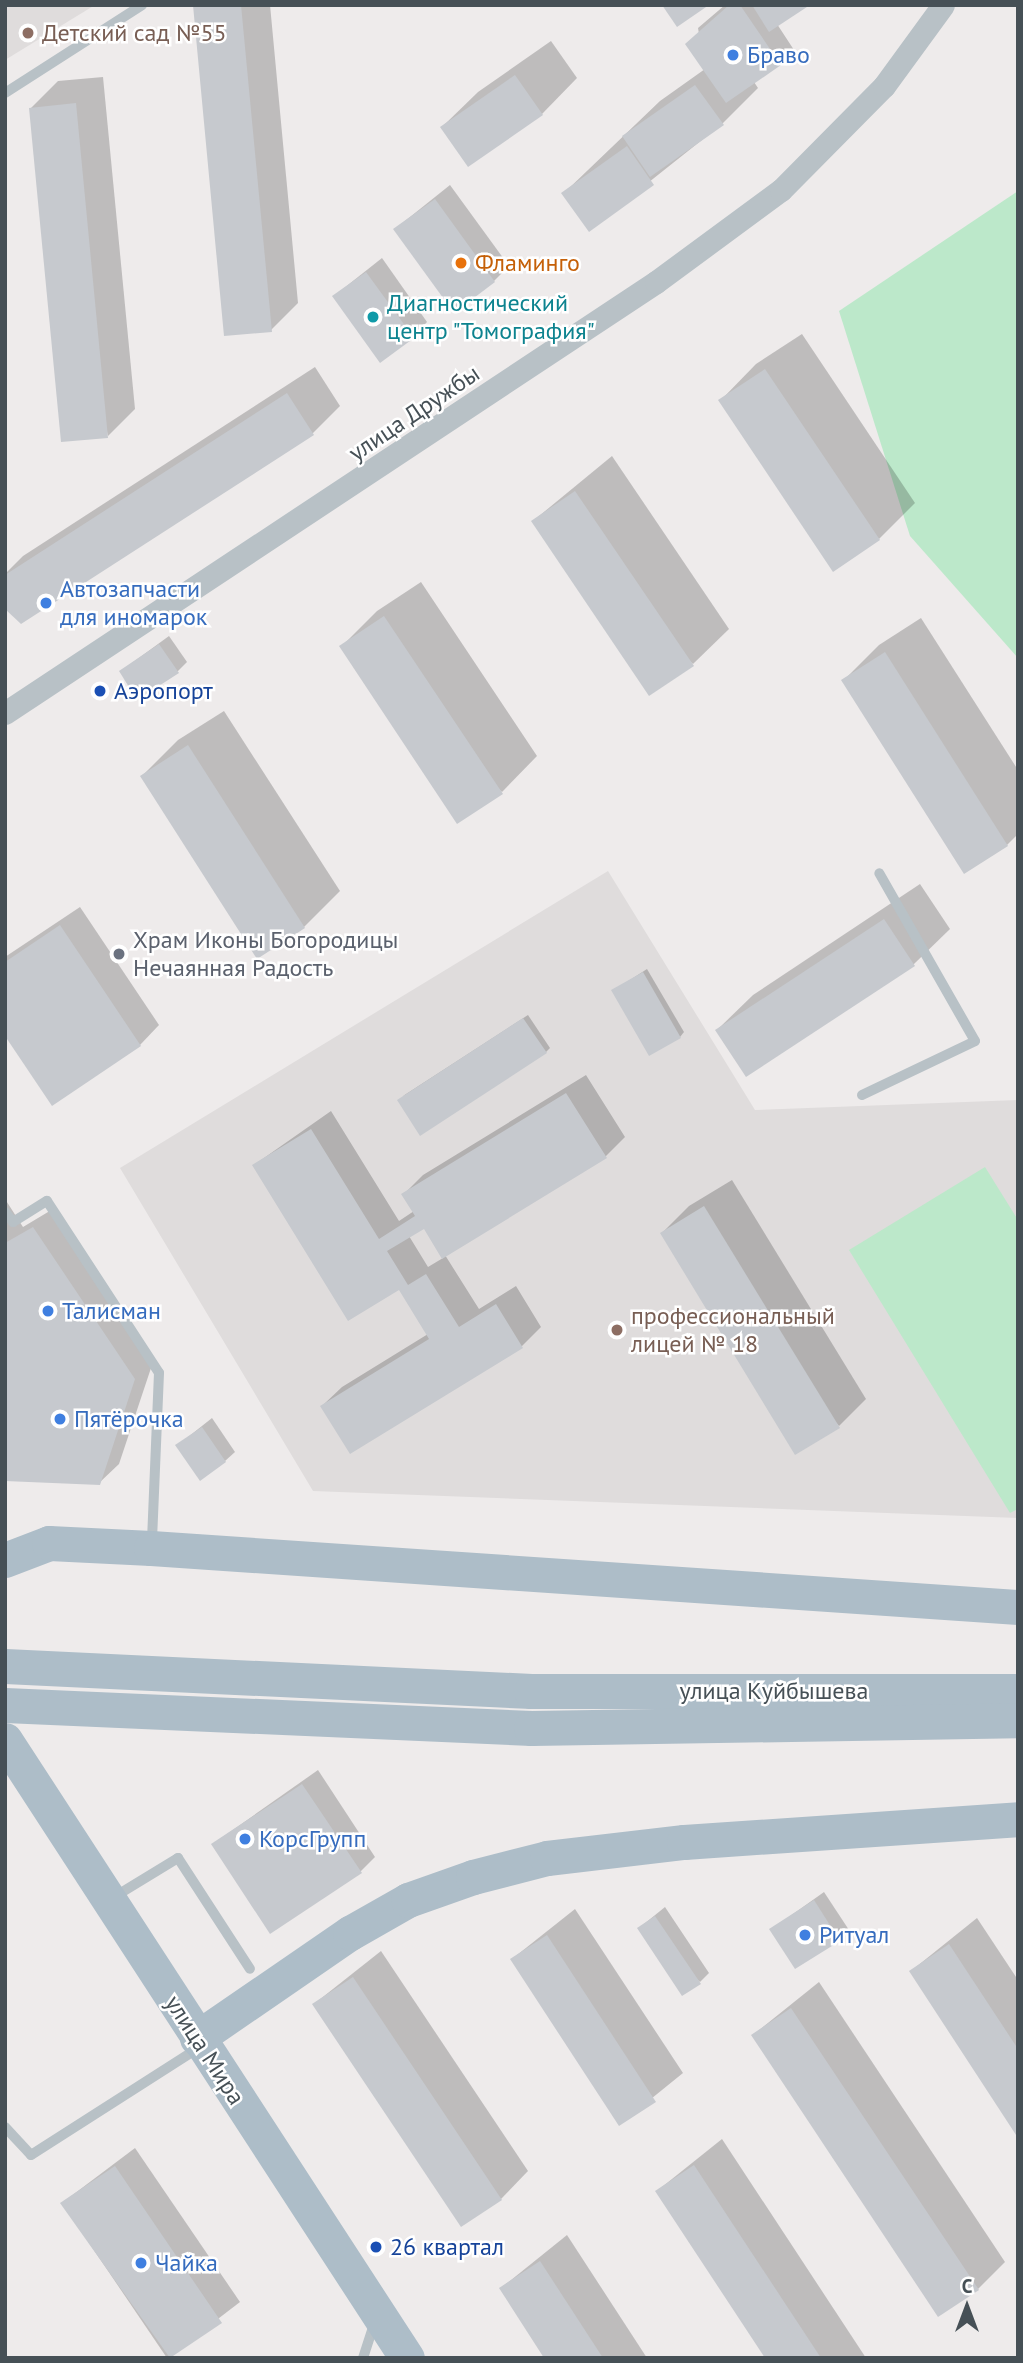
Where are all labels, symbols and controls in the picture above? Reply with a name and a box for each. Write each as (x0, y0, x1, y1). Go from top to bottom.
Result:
place label: Детский сад №55 (42, 19, 227, 47)
marker: Детский сад №55 (20, 25, 36, 41)
place label: Браво (747, 41, 810, 69)
marker: Браво (725, 47, 741, 63)
place label: Фламинго (475, 249, 580, 277)
marker: Фламинго (453, 255, 469, 271)
place label: Диагностический центр "Томография" (387, 289, 596, 345)
marker: Диагностический центр "Томография" (365, 309, 381, 325)
street label: улица Дружбы (343, 359, 485, 467)
place label: Автозапчасти для иномарок (60, 575, 207, 631)
marker: Автозапчасти для иномарок (38, 595, 54, 611)
place label: Аэропорт (114, 677, 213, 705)
marker: Аэропорт (92, 683, 108, 699)
place label: Храм Иконы Богородицы Нечаянная Радость (133, 926, 398, 982)
marker: Храм Иконы Богородицы Нечаянная Радость (111, 946, 127, 962)
place label: Талисман (62, 1297, 161, 1325)
place label: профессиональный лицей № 18 (631, 1302, 835, 1358)
marker: Талисман (40, 1303, 56, 1319)
marker: профессиональный лицей № 18 (609, 1322, 625, 1338)
place label: Пятёрочка (74, 1405, 184, 1433)
marker: Пятёрочка (52, 1411, 68, 1427)
street label: улица Куйбышева (680, 1677, 868, 1705)
place label: КорсГрупп (259, 1825, 366, 1853)
marker: КорсГрупп (237, 1831, 253, 1847)
place label: Ритуал (819, 1921, 889, 1949)
marker: Ритуал (797, 1927, 813, 1943)
street label: улица Мира (159, 1990, 251, 2110)
place label: 26 квартал (390, 2233, 504, 2261)
marker: 26 квартал (368, 2239, 384, 2255)
place label: Чайка (155, 2249, 218, 2277)
marker: Чайка (133, 2255, 149, 2271)
north arrow (932, 2272, 1002, 2342)
text: С (962, 2274, 972, 2298)

